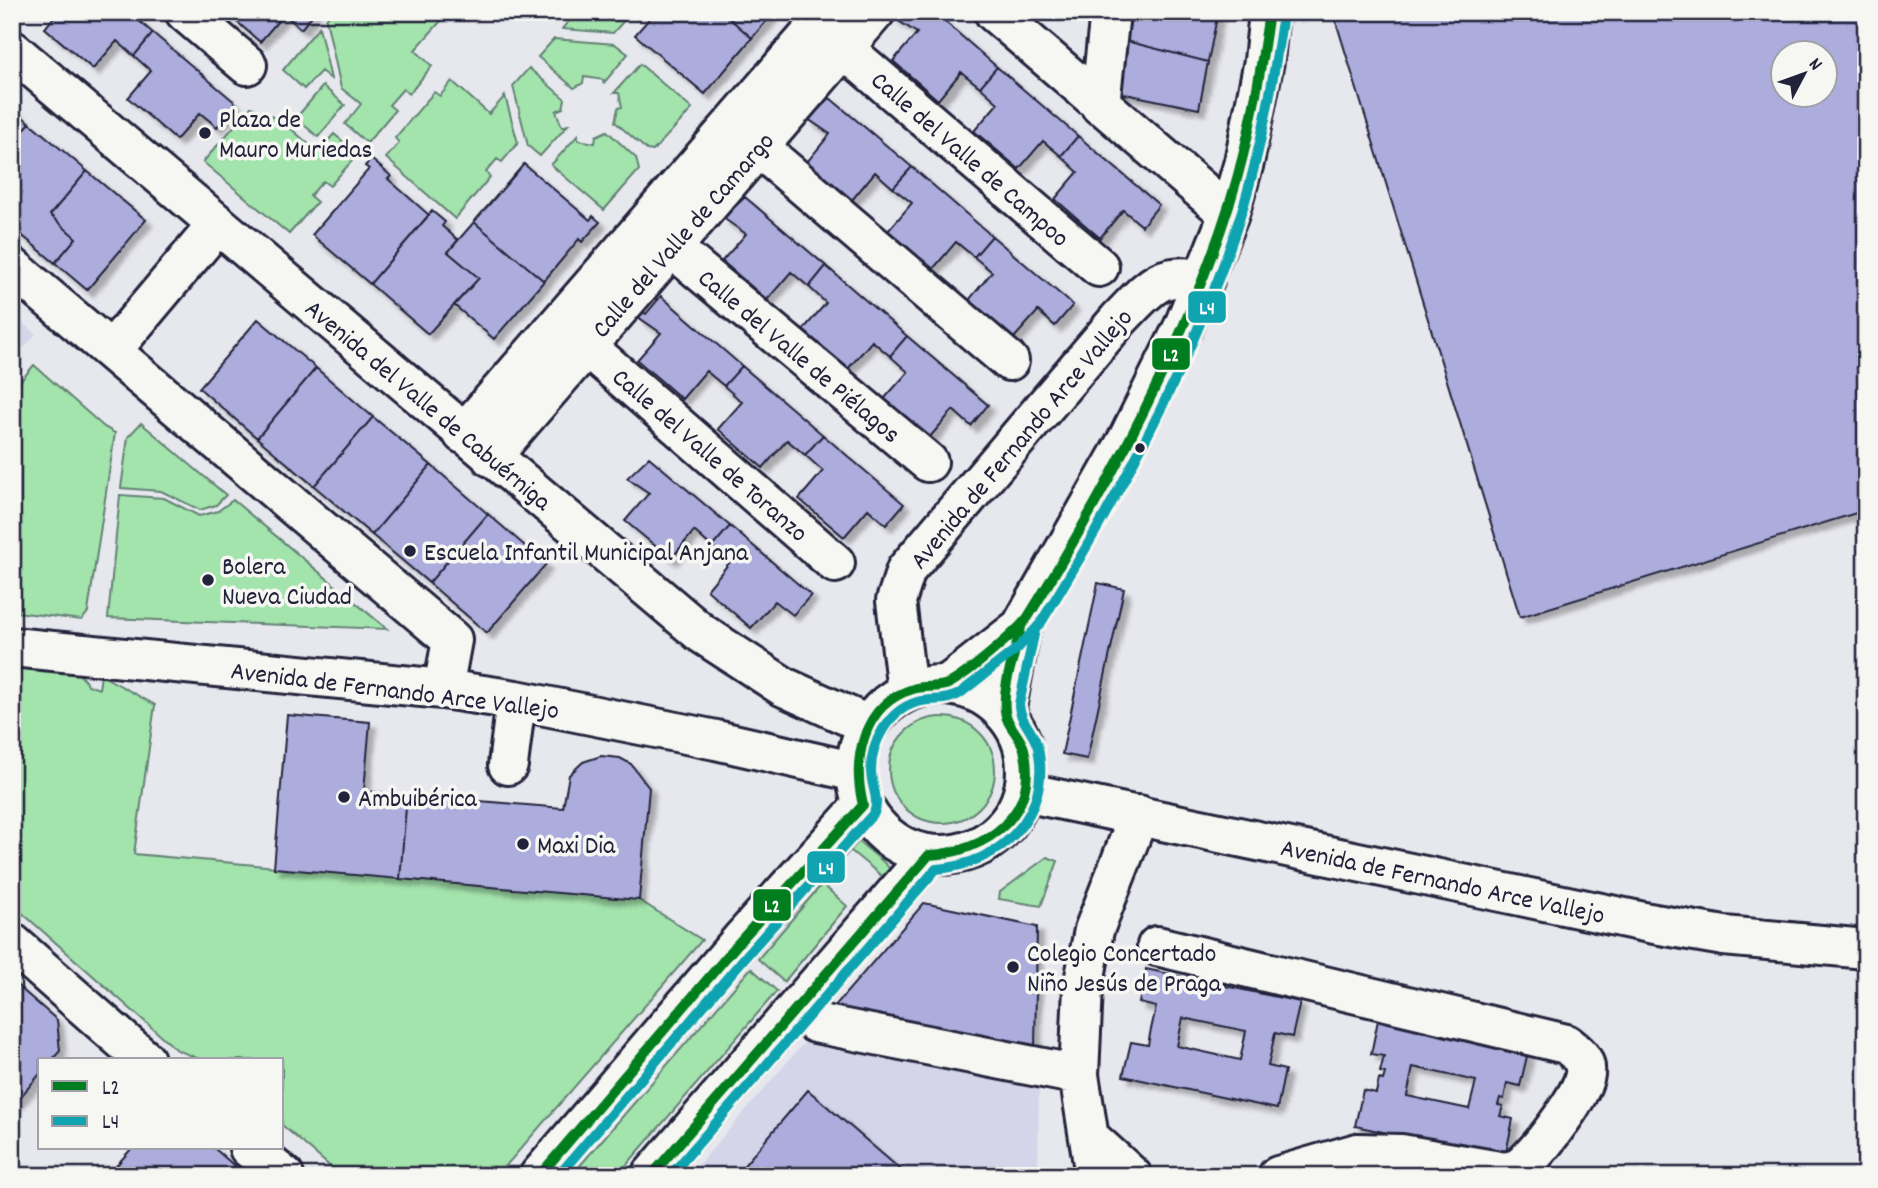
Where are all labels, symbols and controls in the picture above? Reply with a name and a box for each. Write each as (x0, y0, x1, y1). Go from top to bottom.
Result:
north arrow (1770, 38, 1840, 108)
text: N (1801, 53, 1827, 78)
street label: Calle del Valle de Campoo (861, 64, 1076, 257)
place label: Plaza de Mauro Muriedas (219, 103, 372, 170)
marker: Plaza de Mauro Muriedas (197, 125, 213, 141)
street label: Calle del Valle de Camargo (585, 125, 785, 347)
street label: Calle del Valle de Piélagos (688, 262, 907, 454)
line badge: L4 (1187, 290, 1227, 324)
street label: Avenida del Valle de Cabuérniga (295, 292, 559, 522)
text: L4 (1199, 297, 1215, 324)
street label: Avenida de Fernando Arce Vallejo (902, 302, 1143, 579)
line badge: L2 (1151, 337, 1191, 371)
text: L2 (1163, 344, 1179, 371)
street label: Calle del Valle de Toranzo (602, 361, 815, 552)
unlabelled marker (1133, 441, 1147, 455)
place label: Escuela Infantil Municipal Anjana (424, 536, 749, 573)
marker: Escuela Infantil Municipal Anjana (402, 543, 418, 559)
place label: Bolera Nueva Ciudad (222, 550, 352, 617)
marker: Bolera Nueva Ciudad (200, 572, 216, 588)
street label: Avenida de Fernando Arce Vallejo (228, 654, 561, 731)
place label: Ambuibérica (358, 782, 478, 819)
marker: Ambuibérica (336, 789, 352, 805)
place label: Maxi Dia (537, 829, 616, 866)
street label: Avenida de Fernando Arce Vallejo (1277, 831, 1608, 936)
marker: Maxi Dia (515, 836, 531, 852)
line badge: L4 (806, 850, 846, 884)
text: L4 (818, 857, 834, 884)
line badge: L2 (752, 888, 792, 922)
text: L2 (764, 895, 780, 922)
place label: Colegio Concertado Niño Jesús de Praga (1027, 937, 1222, 1004)
marker: Colegio Concertado Niño Jesús de Praga (1005, 959, 1021, 975)
legend (38, 1058, 284, 1150)
text: L2 (102, 1075, 120, 1105)
text: L4 (102, 1109, 119, 1139)

